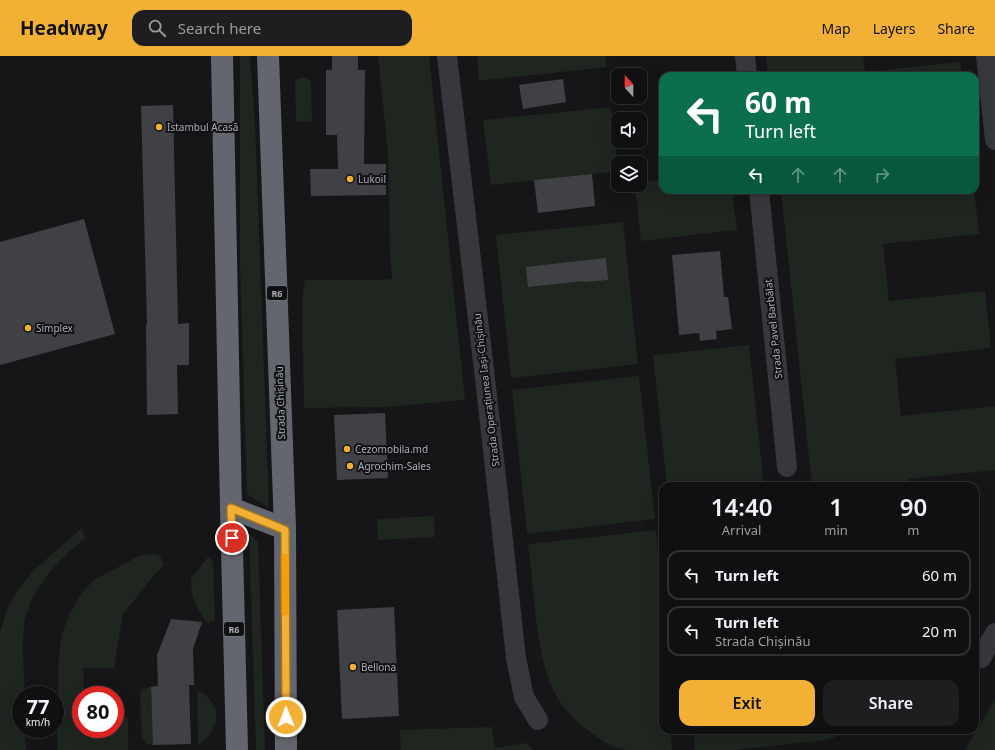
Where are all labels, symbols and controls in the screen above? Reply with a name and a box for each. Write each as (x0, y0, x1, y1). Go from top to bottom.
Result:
search box (132, 10, 412, 46)
text: Headway (20, 15, 108, 41)
icon: search (146, 17, 168, 39)
text: Search here (178, 18, 261, 38)
text: Map (822, 19, 851, 38)
text: Layers (873, 19, 915, 38)
text: Share (937, 19, 975, 38)
north arrow (611, 68, 647, 104)
map controls (611, 68, 647, 192)
text: 60 m (745, 83, 812, 121)
icon: left (679, 88, 731, 140)
button: sound (611, 112, 647, 148)
text: Turn left (745, 119, 816, 143)
place label: Istambul Acasă (167, 120, 238, 134)
marker: Istambul Acasă (154, 122, 164, 132)
button: layers (611, 156, 647, 192)
icon: left (745, 164, 767, 186)
icon: ahead (787, 164, 809, 186)
icon: ahead (829, 164, 851, 186)
icon: right (871, 164, 893, 186)
place label: Lukoil (358, 172, 386, 186)
marker: Lukoil (345, 174, 355, 184)
street label: Strada Pavel Barbălat (761, 278, 785, 380)
road number: R6 (267, 286, 287, 300)
street label: Strada Operațiunea Iași-Chișinău (470, 312, 502, 468)
place label: Simplex (36, 321, 74, 335)
marker: Simplex (23, 323, 33, 333)
street label: Strada Chișinău (272, 366, 288, 440)
place label: Cezomobila.md (355, 442, 428, 456)
marker: Cezomobila.md (342, 444, 352, 454)
place label: Agrochim-Sales (358, 459, 431, 473)
marker: Agrochim-Sales (345, 461, 355, 471)
text: 14:40 (711, 490, 772, 523)
text: 1 (829, 490, 843, 523)
text: 90 (900, 490, 927, 523)
pin (215, 521, 249, 555)
text: Arrival (722, 521, 761, 539)
text: min (824, 521, 848, 539)
text: m (907, 521, 919, 539)
icon: arrive (221, 527, 243, 549)
icon: left (681, 564, 703, 586)
text: Turn left (715, 565, 779, 585)
text: 60 m (922, 565, 957, 585)
text: Turn left (715, 612, 779, 632)
icon: left (681, 620, 703, 642)
text: 20 m (922, 621, 957, 641)
road number: R6 (224, 622, 244, 636)
text: Strada Chișinău (715, 632, 810, 650)
place label: Bellona (361, 660, 396, 674)
marker: Bellona (348, 662, 358, 672)
button: Exit (679, 680, 815, 726)
button: Share (823, 680, 959, 726)
speed limit sign: 80 (72, 686, 124, 738)
text: 77 (27, 693, 49, 720)
position arrow (265, 696, 307, 738)
text: km/h (26, 715, 50, 729)

